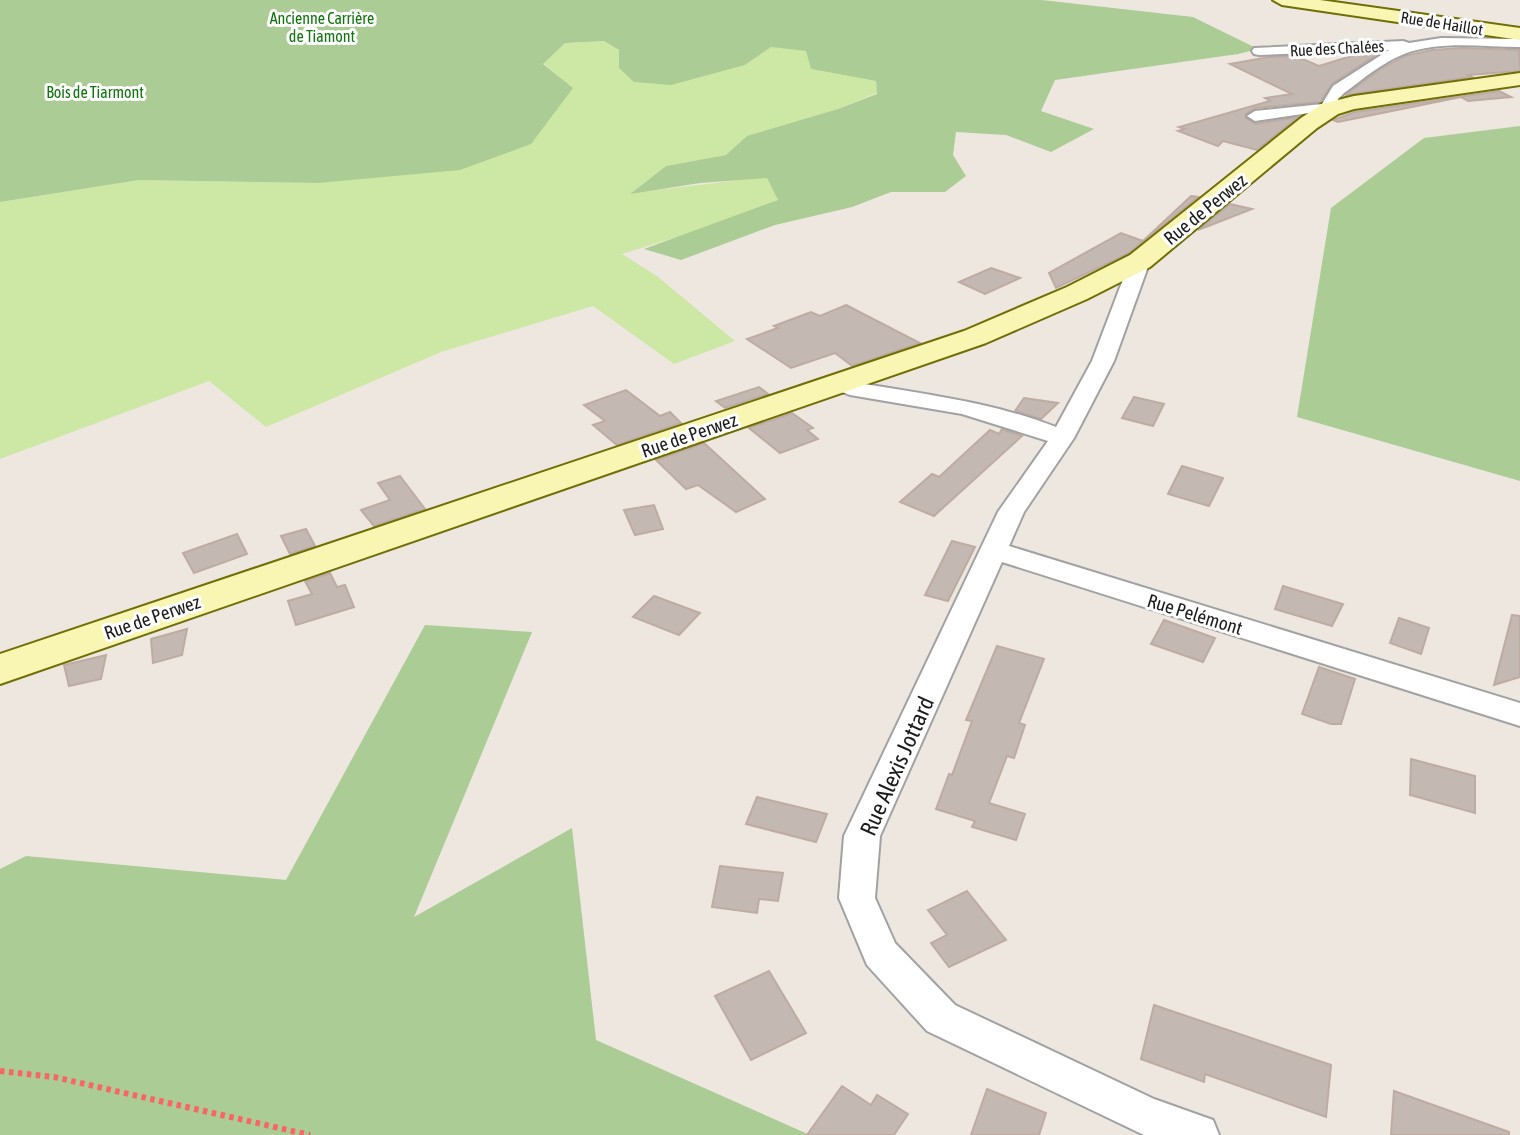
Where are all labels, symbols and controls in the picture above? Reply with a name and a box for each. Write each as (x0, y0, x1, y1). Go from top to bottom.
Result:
street label: Rue de Haillot (1400, 8, 1485, 38)
park label: Ancienne Carrière de Tiamont (270, 9, 374, 45)
street label: Rue des Chalées (1289, 37, 1385, 59)
park label: Bois de Tiarmont (46, 83, 144, 101)
street label: Rue de Perwez (1159, 169, 1251, 249)
street label: Rue de Perwez (638, 408, 740, 462)
street label: Rue Pelémont (1145, 589, 1245, 639)
street label: Rue de Perwez (101, 590, 203, 644)
street label: Rue Alexis Jottard (855, 693, 939, 839)

